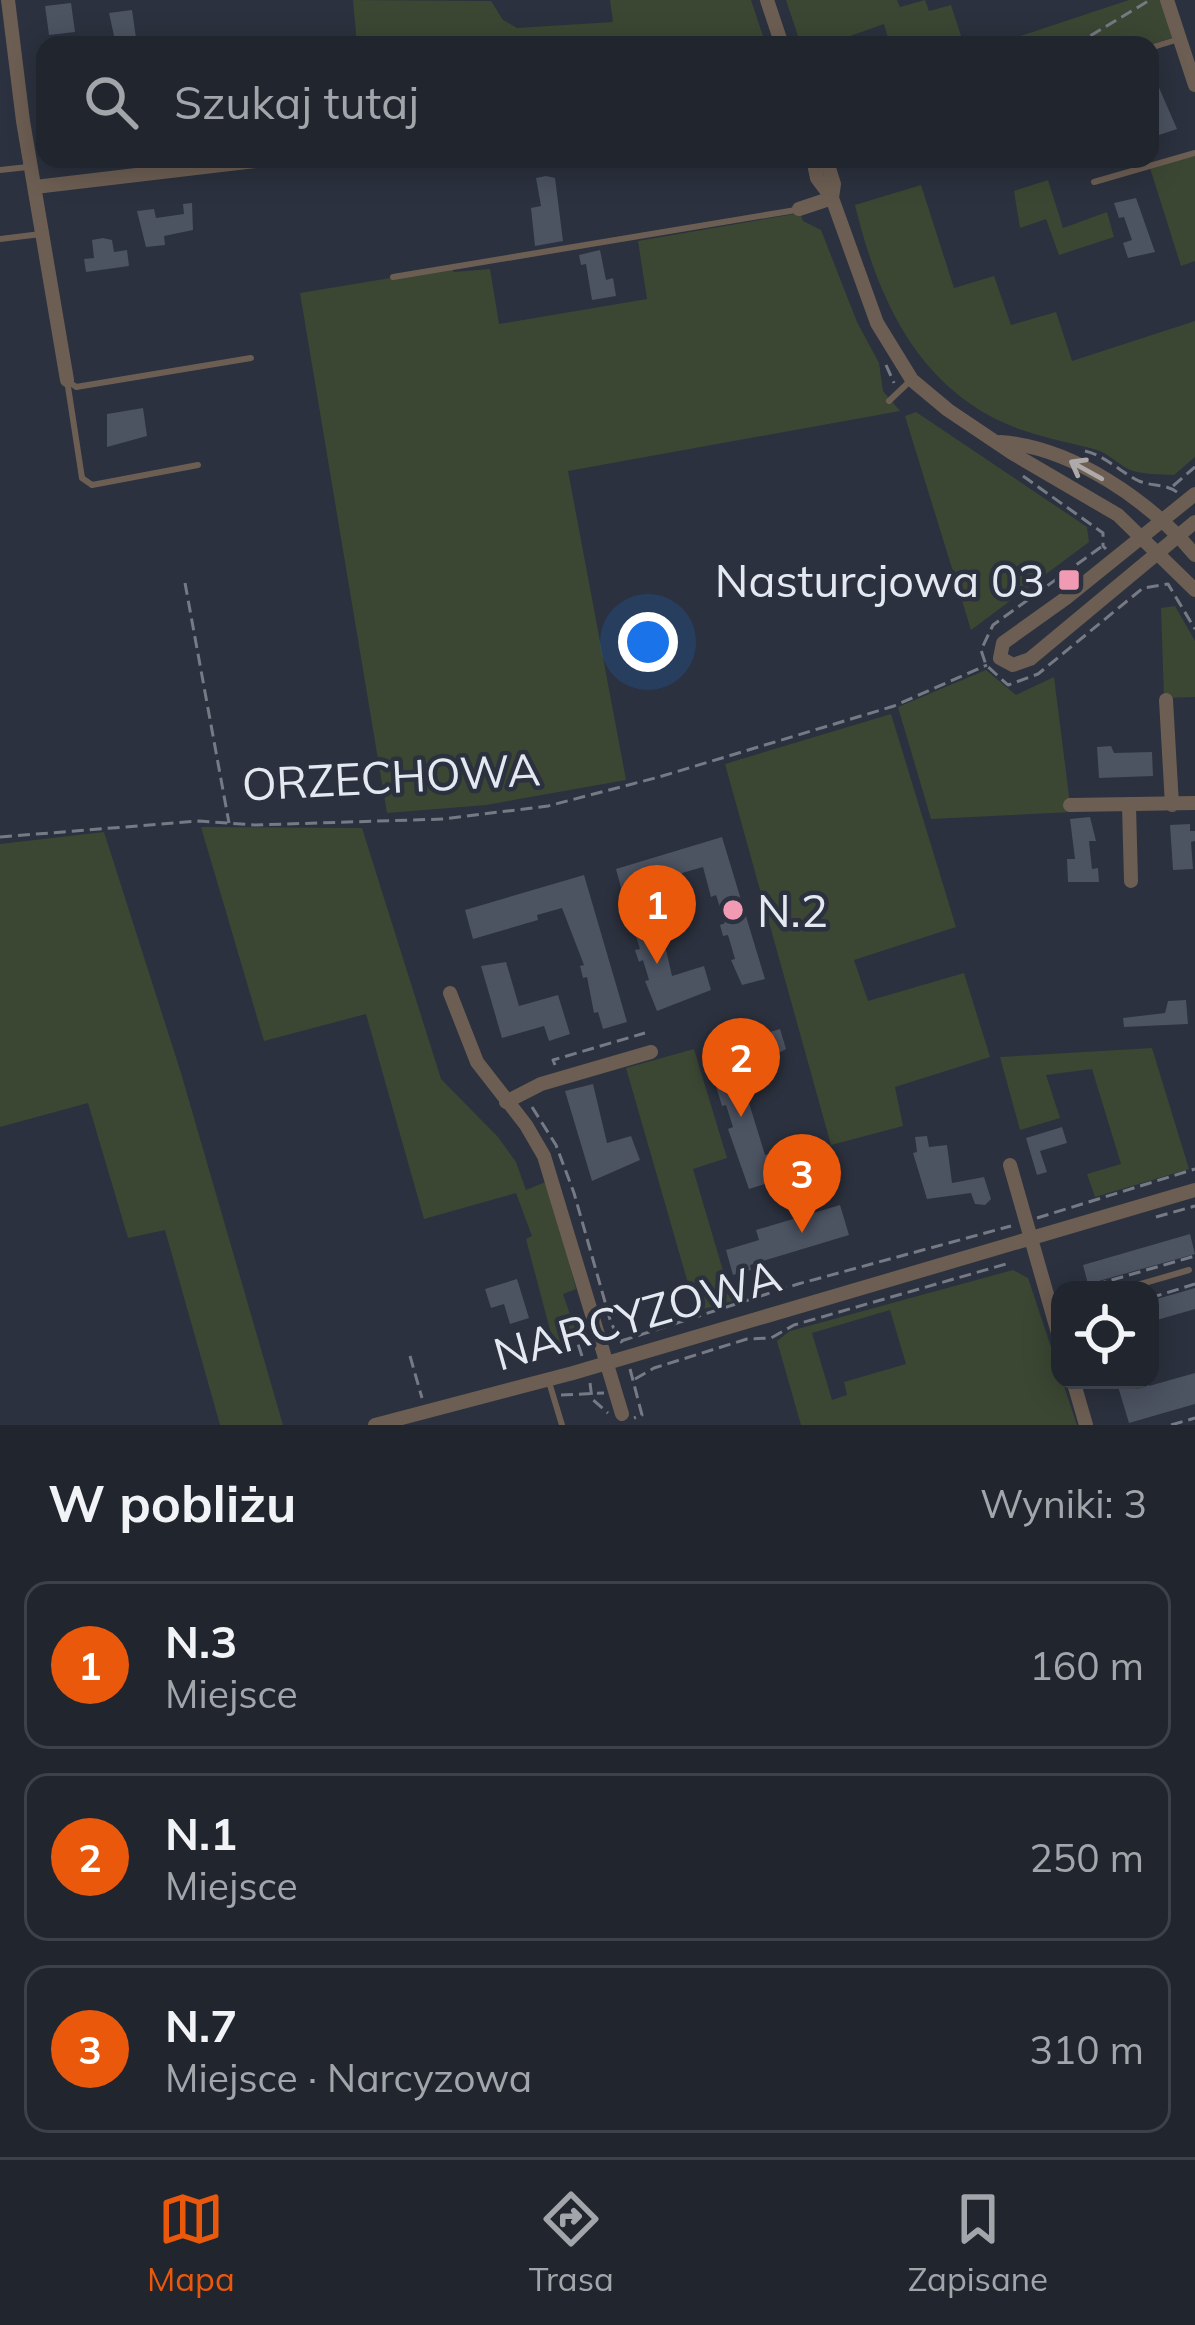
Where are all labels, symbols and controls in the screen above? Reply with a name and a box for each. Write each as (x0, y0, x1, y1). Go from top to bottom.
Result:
search box (36, 36, 1159, 168)
icon: search (78, 69, 144, 135)
text: Szukaj tutaj (174, 74, 419, 130)
one-way arrow (1069, 458, 1104, 482)
place label: Nasturcjowa 03 (715, 552, 1045, 608)
marker: Nasturcjowa 03 (1056, 567, 1082, 593)
your location (618, 612, 678, 672)
street label: ORZECHOWA (240, 740, 542, 812)
pin: 1 (618, 865, 696, 964)
place label: N.2 (757, 882, 828, 938)
marker: N.2 (720, 897, 746, 923)
pin: 2 (702, 1018, 780, 1117)
pin: 3 (763, 1134, 841, 1233)
street label: NARCYZOWA (487, 1246, 787, 1382)
map controls (1051, 1281, 1159, 1389)
button: locate (1051, 1281, 1159, 1389)
text: W pobliżu (48, 1471, 296, 1535)
text: Wyniki: 3 (980, 1479, 1147, 1528)
text: N.3 (165, 1613, 237, 1669)
text: 1 (78, 1641, 102, 1690)
text: 160 m (1029, 1641, 1144, 1690)
text: Miejsce (165, 1669, 298, 1718)
text: N.1 (165, 1805, 237, 1861)
text: 2 (78, 1833, 102, 1882)
text: 250 m (1029, 1833, 1144, 1882)
text: Miejsce (165, 1861, 298, 1910)
text: N.7 (165, 1997, 237, 2053)
text: 3 (78, 2025, 102, 2074)
text: 310 m (1029, 2025, 1144, 2074)
text: Miejsce · Narcyzowa (165, 2053, 532, 2102)
tab: Mapa (147, 2186, 235, 2299)
tab: Trasa (529, 2186, 614, 2299)
tab: Zapisane (908, 2186, 1048, 2299)

